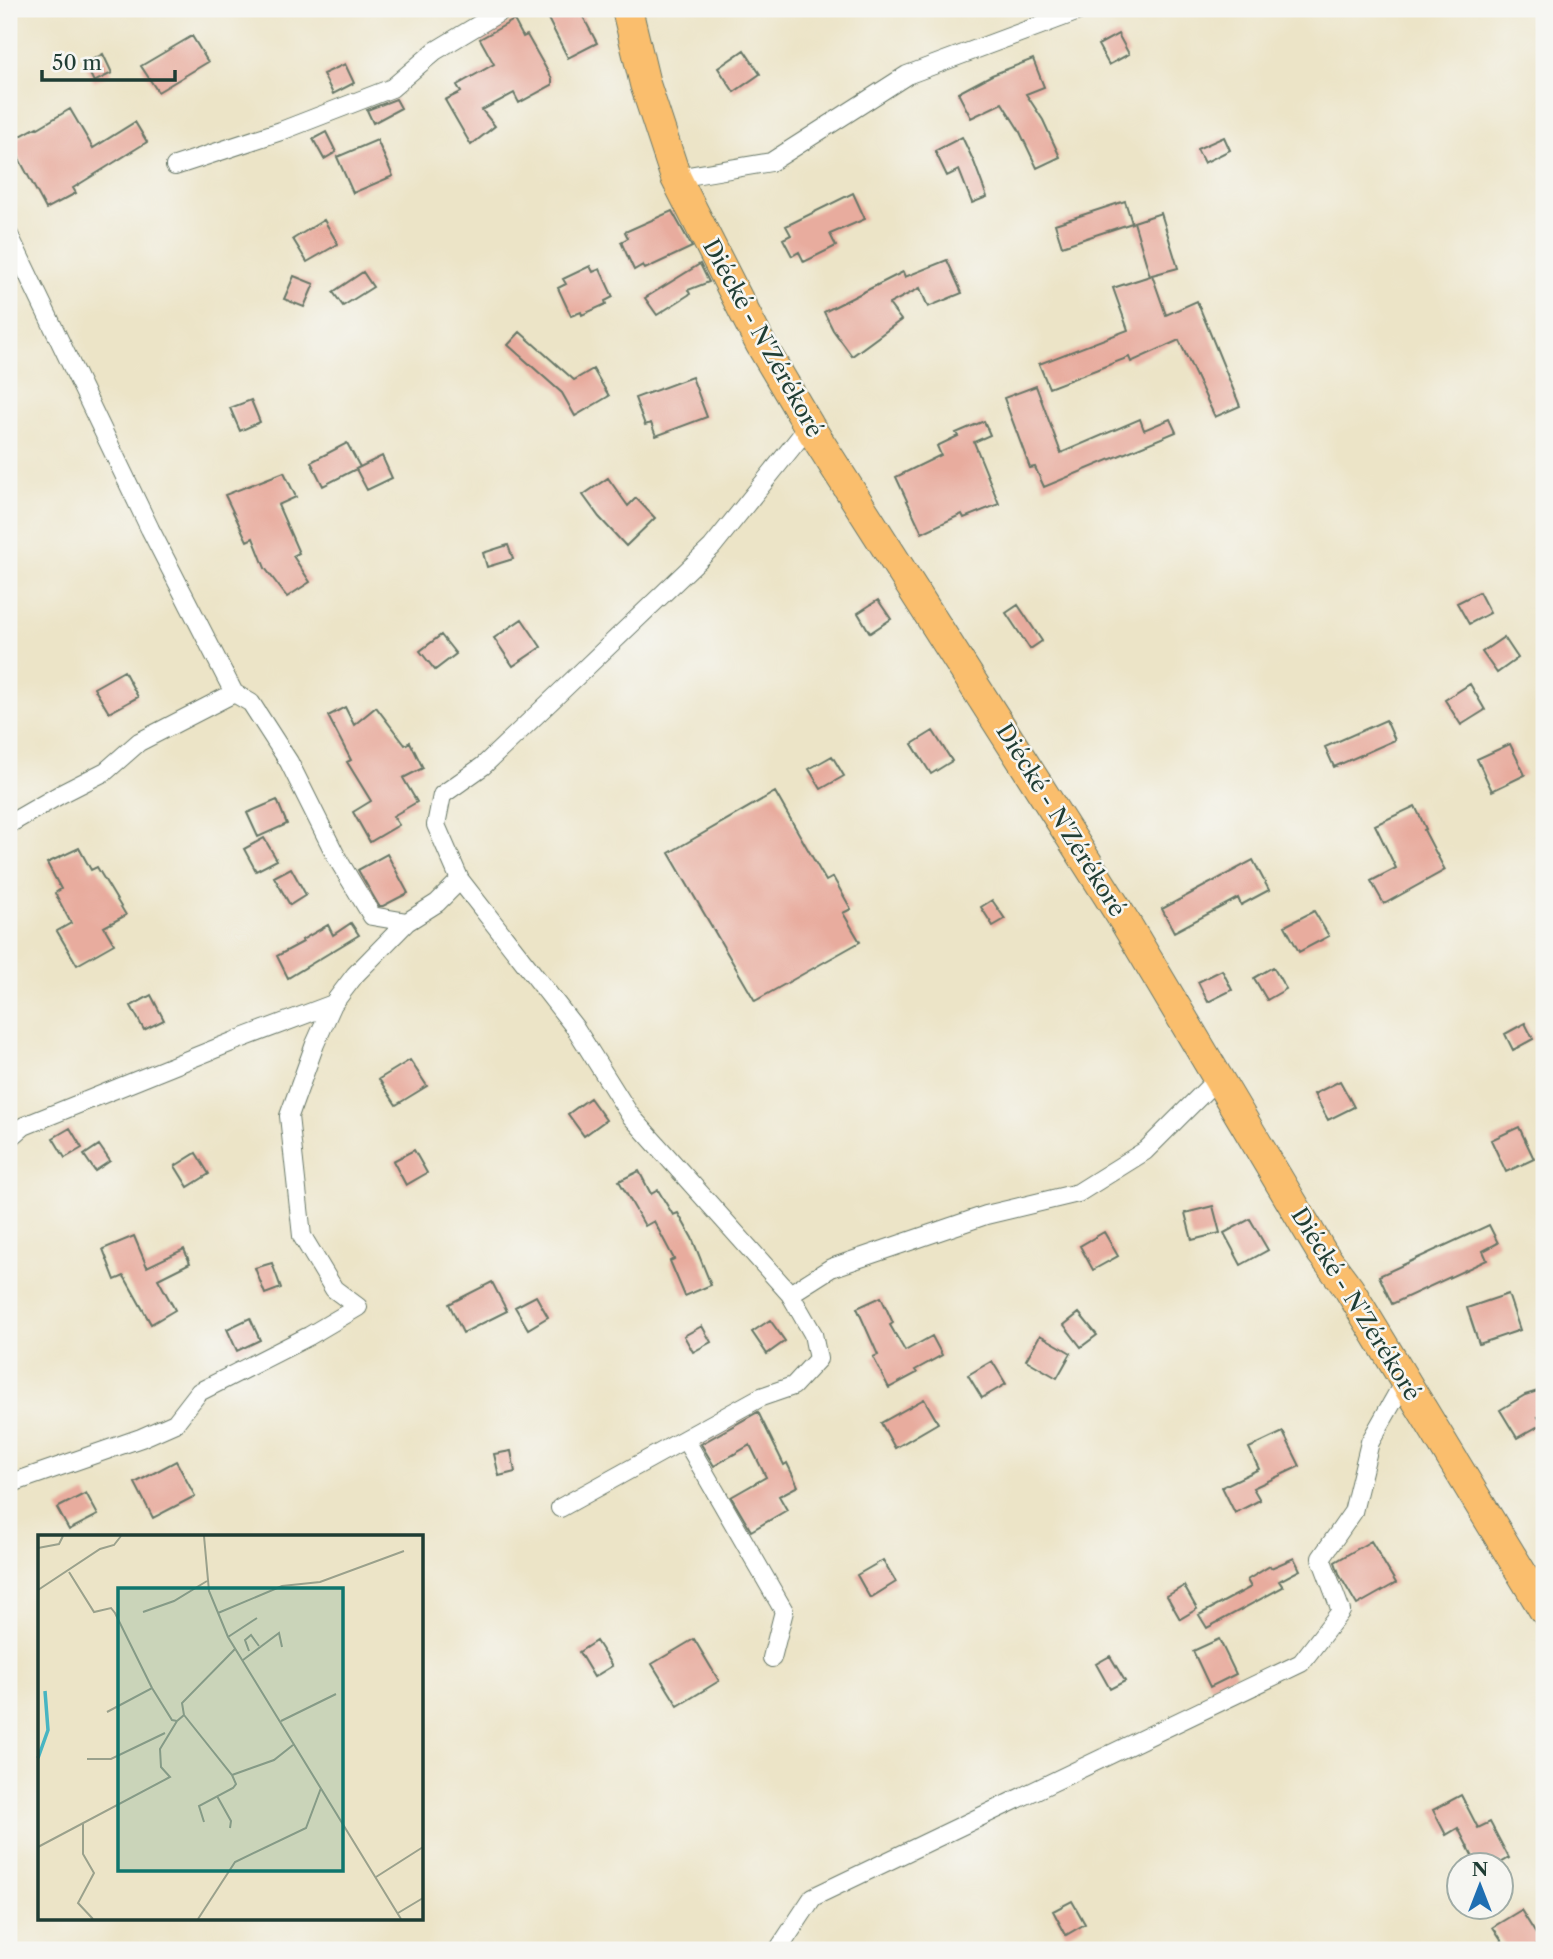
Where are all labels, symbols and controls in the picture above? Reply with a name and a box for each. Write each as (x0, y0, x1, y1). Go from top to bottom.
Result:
scale bar (42, 38, 175, 82)
text: 50 m (52, 50, 102, 75)
street label: Diécké - N'Zérékoré (697, 234, 829, 442)
street label: Diécké - N'Zérékoré (990, 718, 1132, 922)
street label: Diécké - N'Zérékoré (1285, 1202, 1427, 1406)
inset map (38, 1535, 424, 1920)
north arrow (1444, 1850, 1514, 1920)
text: N (1472, 1858, 1488, 1881)

